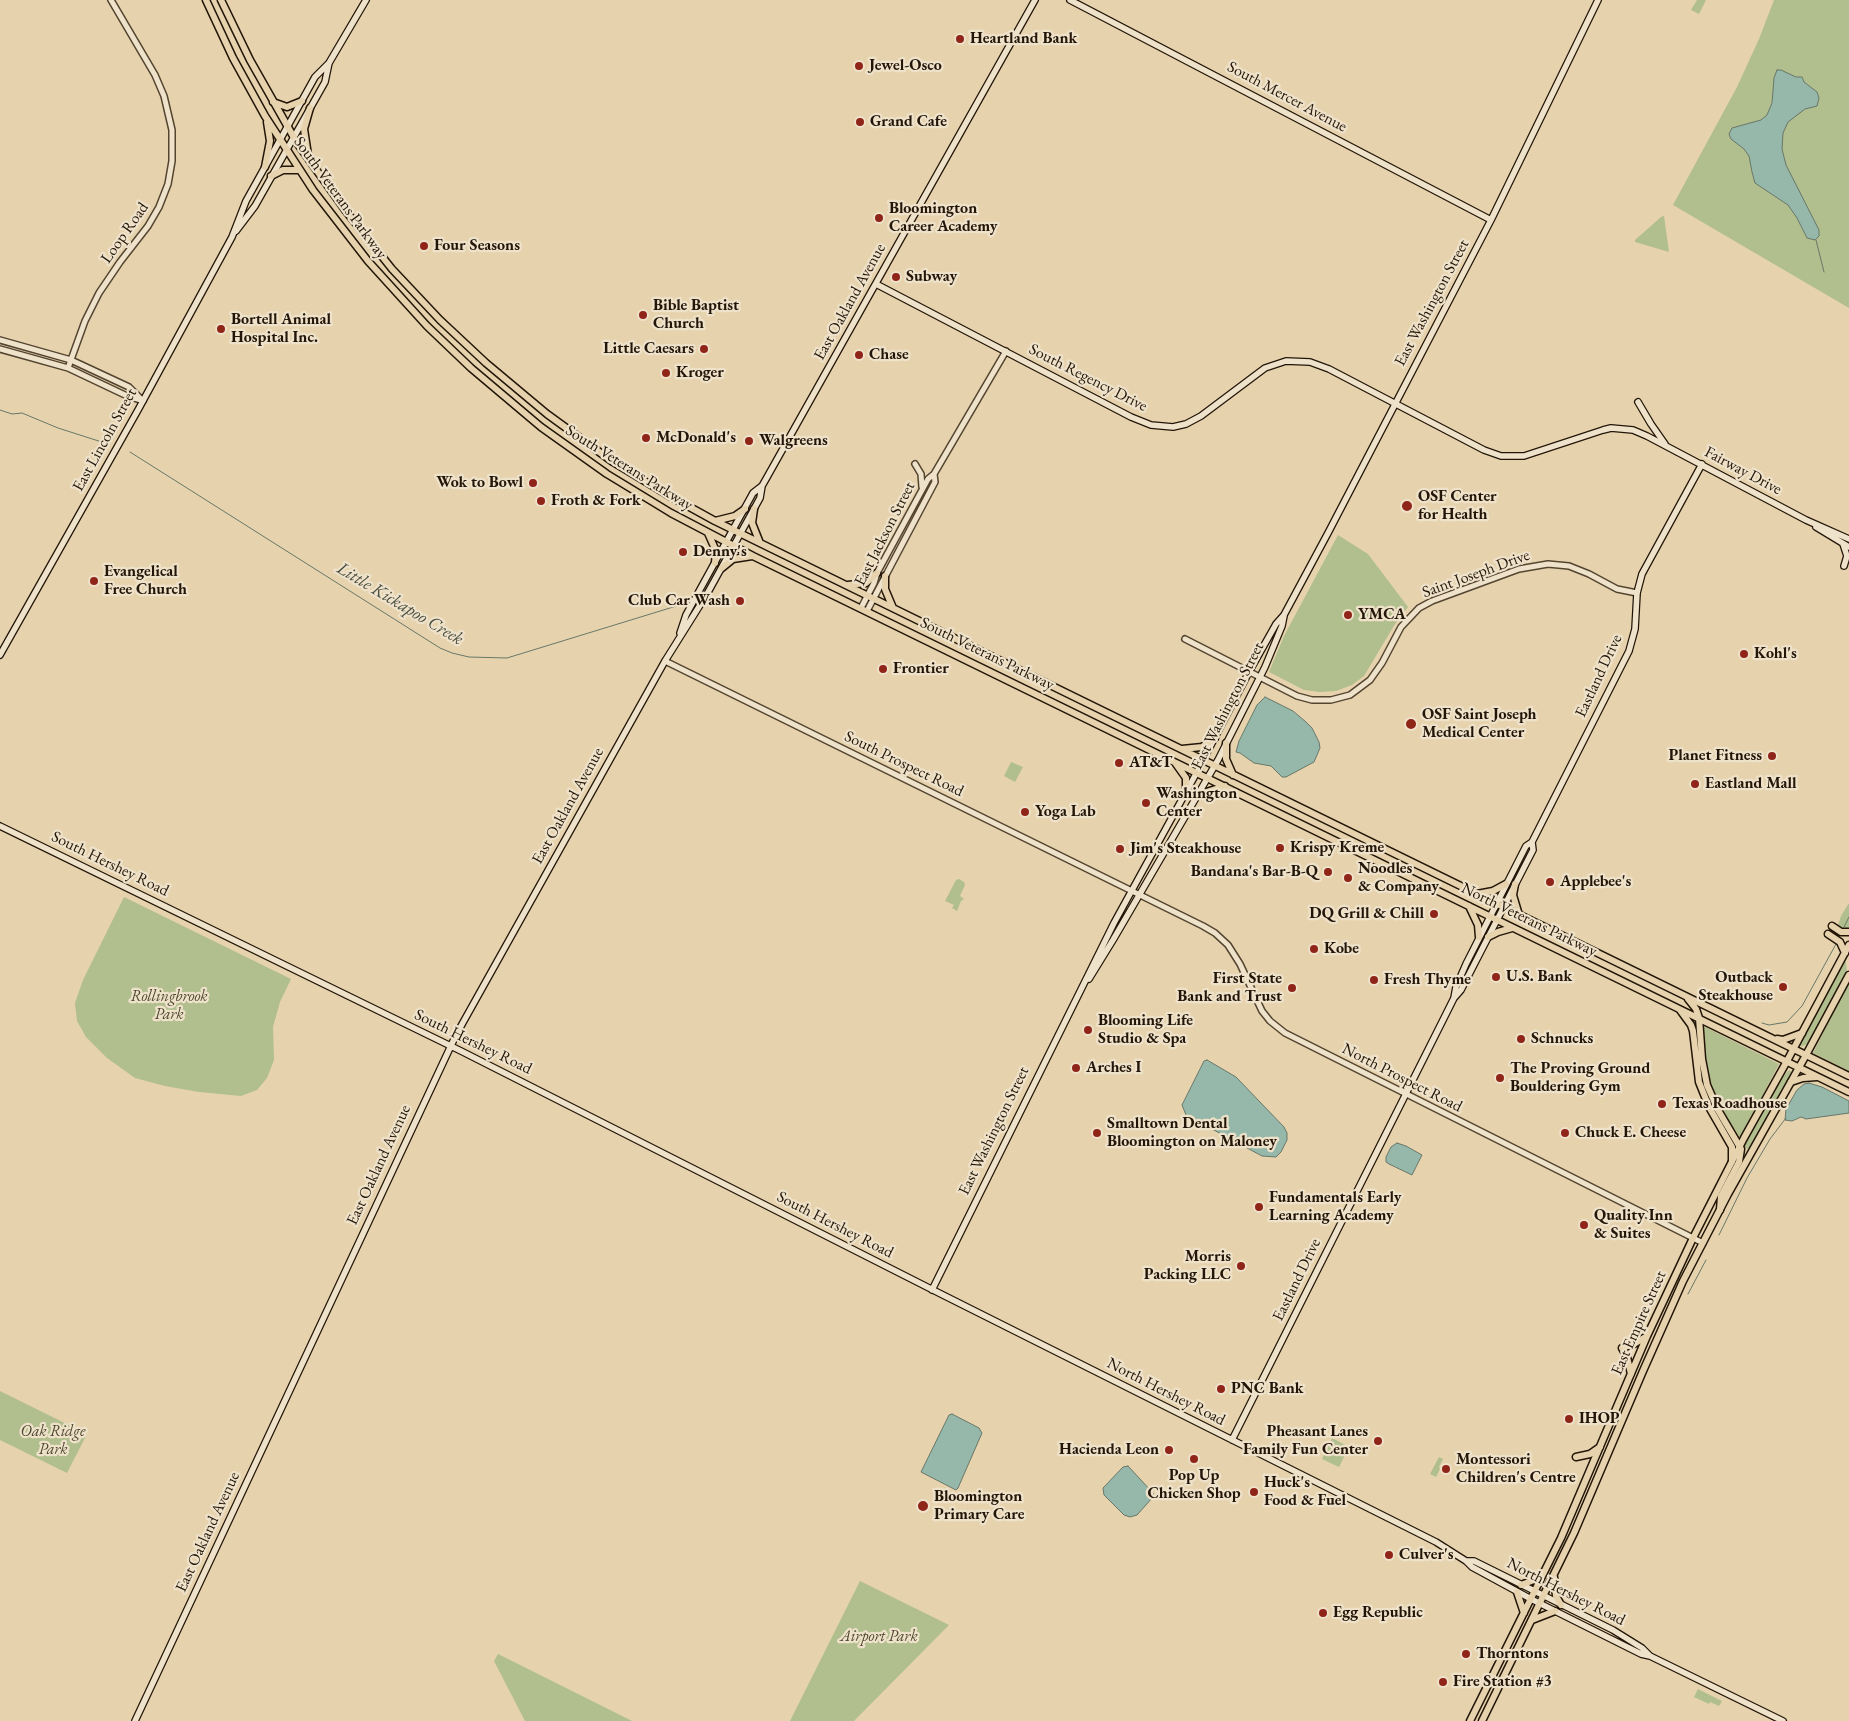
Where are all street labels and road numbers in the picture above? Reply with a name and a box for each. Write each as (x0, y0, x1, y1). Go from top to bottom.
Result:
street label: South Mercer Avenue (1224, 57, 1350, 137)
street label: South Veterans Parkway (289, 133, 391, 263)
street label: Loop Road (97, 199, 153, 267)
street label: East Washington Street (1391, 237, 1473, 369)
street label: East Oakland Avenue (810, 240, 890, 364)
street label: South Regency Drive (1026, 340, 1150, 416)
street label: East Lincoln Street (69, 385, 141, 495)
street label: South Veterans Parkway (562, 421, 696, 515)
street label: Fairway Drive (1701, 443, 1785, 499)
street label: East Jackson Street (851, 479, 919, 589)
street label: Saint Joseph Drive (1420, 546, 1532, 602)
street label: South Veterans Parkway (917, 613, 1057, 695)
street label: Eastland Drive (1571, 631, 1627, 721)
street label: East Washington Street (1188, 639, 1268, 773)
street label: South Prospect Road (841, 727, 967, 801)
street label: East Oakland Avenue (528, 744, 608, 868)
street label: South Hershey Road (48, 827, 172, 901)
street label: North Veterans Parkway (1458, 879, 1600, 961)
street label: South Hershey Road (411, 1005, 535, 1079)
street label: North Prospect Road (1339, 1039, 1465, 1117)
street label: East Washington Street (955, 1064, 1033, 1198)
street label: East Oakland Avenue (343, 1102, 415, 1228)
street label: South Hershey Road (774, 1187, 896, 1263)
street label: Eastland Drive (1269, 1236, 1325, 1324)
street label: East Empire Street (1607, 1268, 1671, 1378)
street label: North Hershey Road (1104, 1354, 1228, 1430)
street label: East Oakland Avenue (172, 1469, 244, 1595)
street label: North Hershey Road (1504, 1554, 1628, 1630)

